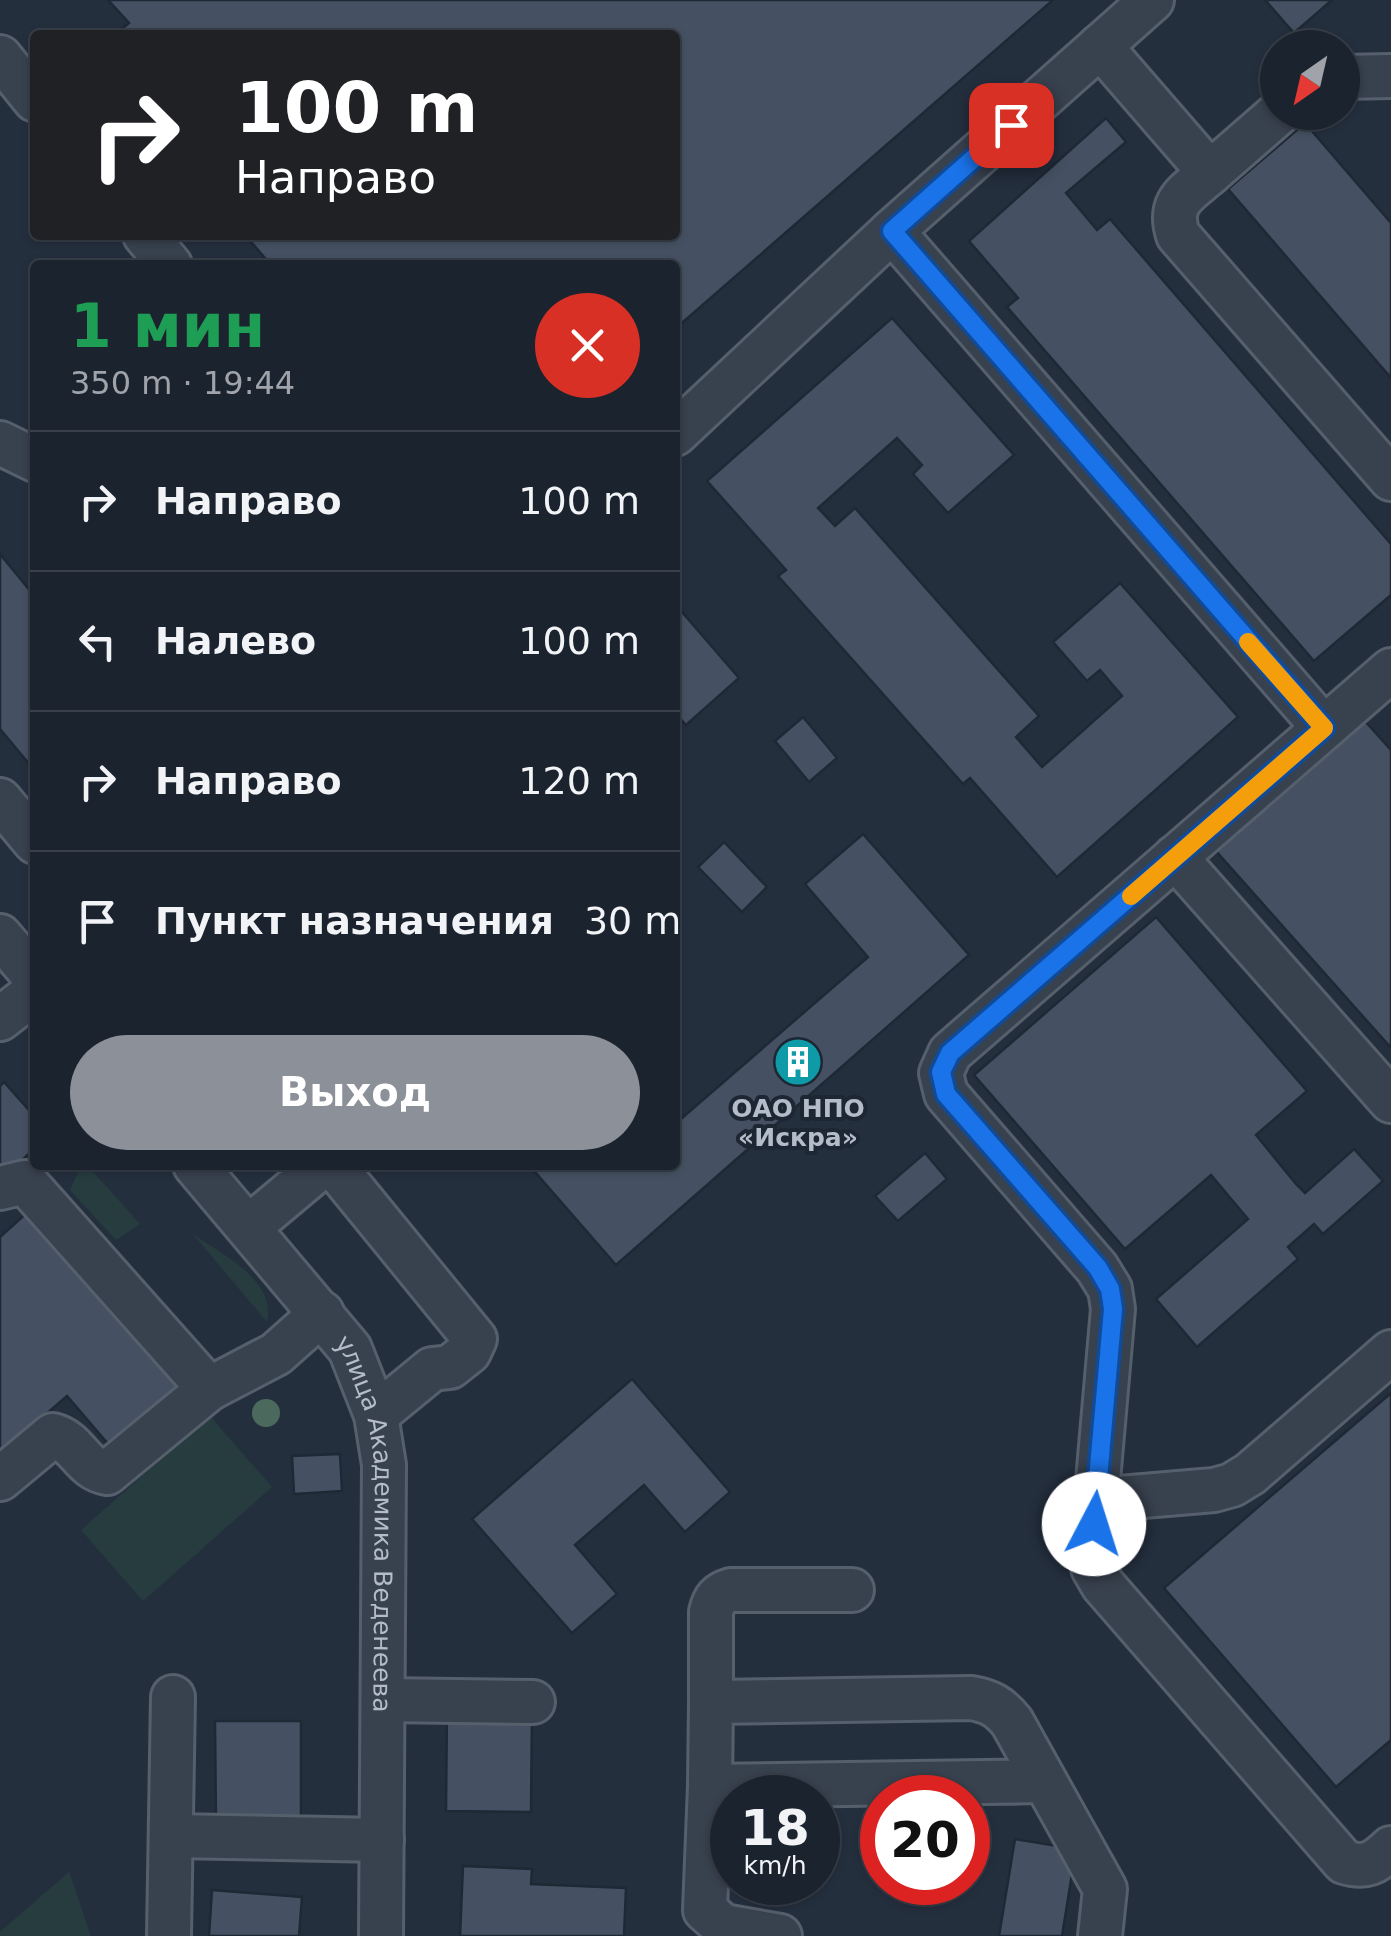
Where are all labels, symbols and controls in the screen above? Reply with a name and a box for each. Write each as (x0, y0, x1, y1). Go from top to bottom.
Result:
north arrow (1260, 30, 1360, 130)
map controls (1260, 30, 1360, 130)
text: 100 m (235, 67, 478, 149)
icon: right (70, 70, 200, 200)
pin (969, 83, 1054, 168)
icon: arrive (984, 98, 1039, 153)
text: Направо (235, 151, 436, 204)
text: 1 мин (70, 291, 265, 361)
button: close (535, 293, 640, 398)
text: 350 m · 19:44 (70, 364, 295, 402)
icon: right (70, 474, 125, 529)
text: Направо (155, 479, 342, 523)
text: 100 m (518, 479, 640, 523)
icon: left (70, 614, 125, 669)
text: Налево (155, 619, 316, 663)
text: 100 m (518, 619, 640, 663)
icon: right (70, 754, 125, 809)
text: Направо (155, 759, 342, 803)
text: 120 m (518, 759, 640, 803)
icon: arrive (70, 894, 125, 949)
text: Пункт назначения (155, 899, 554, 943)
text: 30 m (584, 899, 681, 943)
button: Выход (70, 1035, 640, 1150)
building icon: ОАО НПО «Искра» (772, 1036, 824, 1088)
place label: ОАО НПО «Искра» (731, 1094, 865, 1152)
street label: улица Академика Веденеева (330, 1329, 399, 1713)
position arrow (1042, 1472, 1146, 1576)
speed limit sign: 20 (860, 1775, 990, 1905)
text: 18 (740, 1799, 810, 1857)
text: km/h (743, 1851, 807, 1880)

